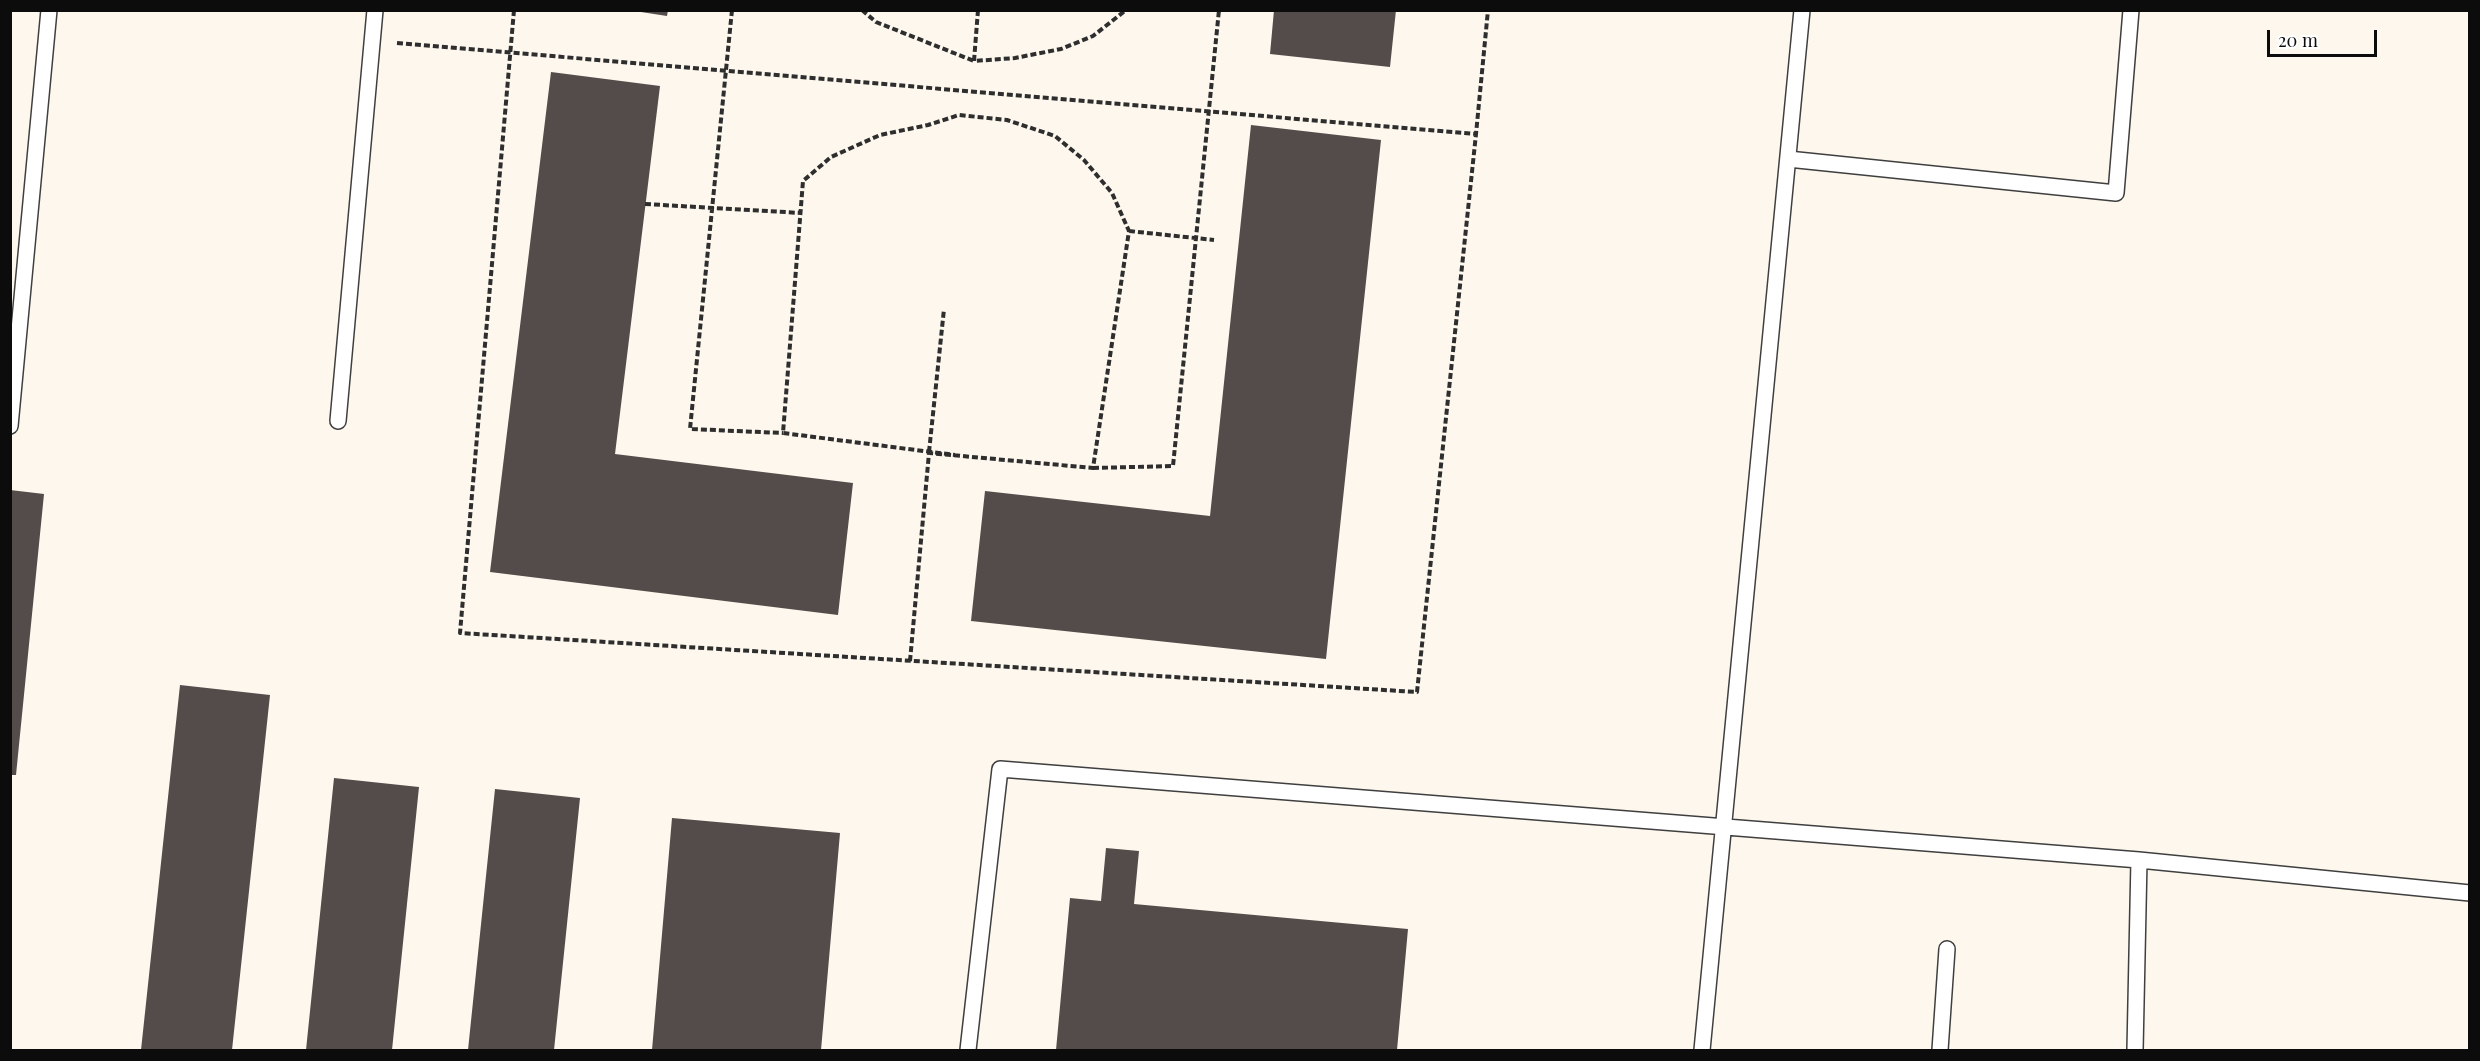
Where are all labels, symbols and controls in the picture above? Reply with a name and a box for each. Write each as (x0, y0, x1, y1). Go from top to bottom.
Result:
scale bar (2270, 18, 2380, 56)
text: 20 m (2278, 28, 2318, 52)

